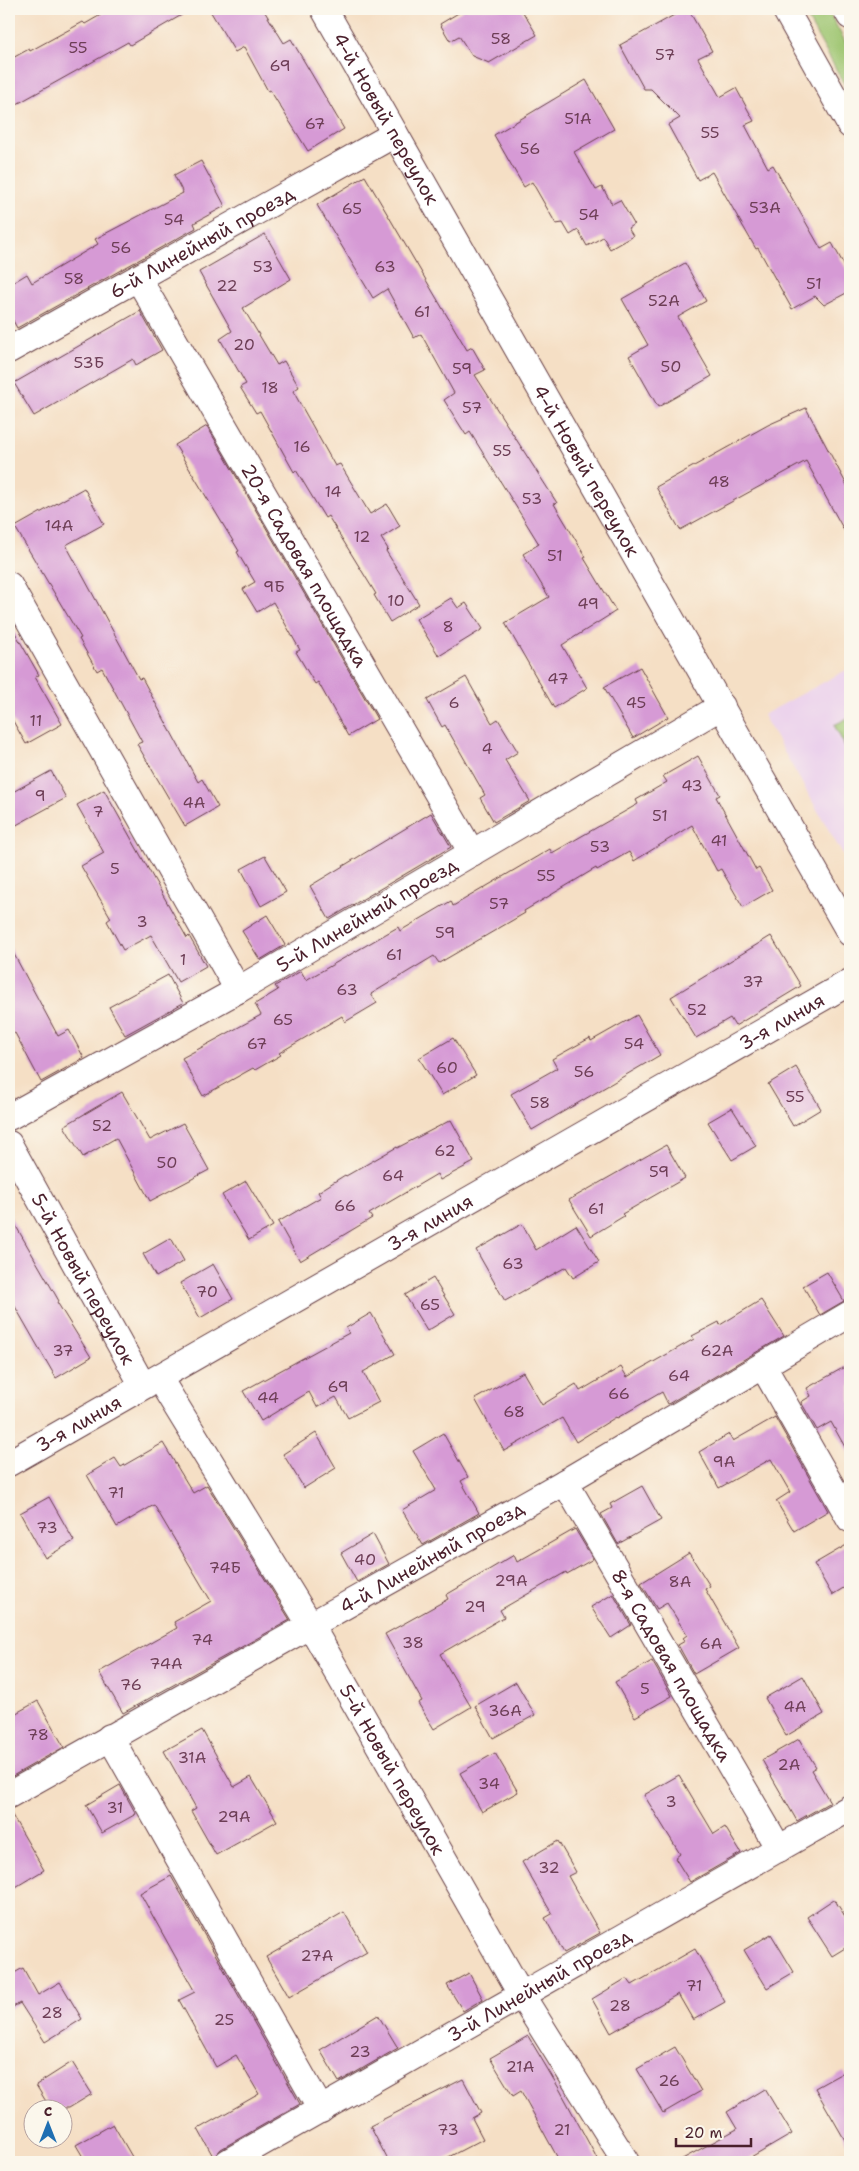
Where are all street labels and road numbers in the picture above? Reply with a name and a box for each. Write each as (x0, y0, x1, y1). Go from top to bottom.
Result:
street label: 4-й Новый переулок (327, 28, 445, 209)
street label: 6-й Линейный проезд (105, 181, 299, 304)
street label: 4-й Новый переулок (527, 380, 645, 561)
street label: 20-я Садовая площадка (235, 459, 373, 672)
street label: 5-й Линейный проезд (272, 852, 462, 978)
street label: 3-я линия (735, 987, 829, 1056)
street label: 3-я линия (383, 1188, 478, 1257)
street label: 5-й Новый переулок (26, 1189, 141, 1369)
street label: 3-я линия (31, 1389, 126, 1458)
street label: 4-й Линейный проезд (335, 1496, 529, 1619)
street label: 8-я Садовая площадка (605, 1565, 737, 1766)
street label: 5-й Новый переулок (334, 1680, 451, 1859)
street label: 3-й Линейный проезд (443, 1923, 636, 2048)

